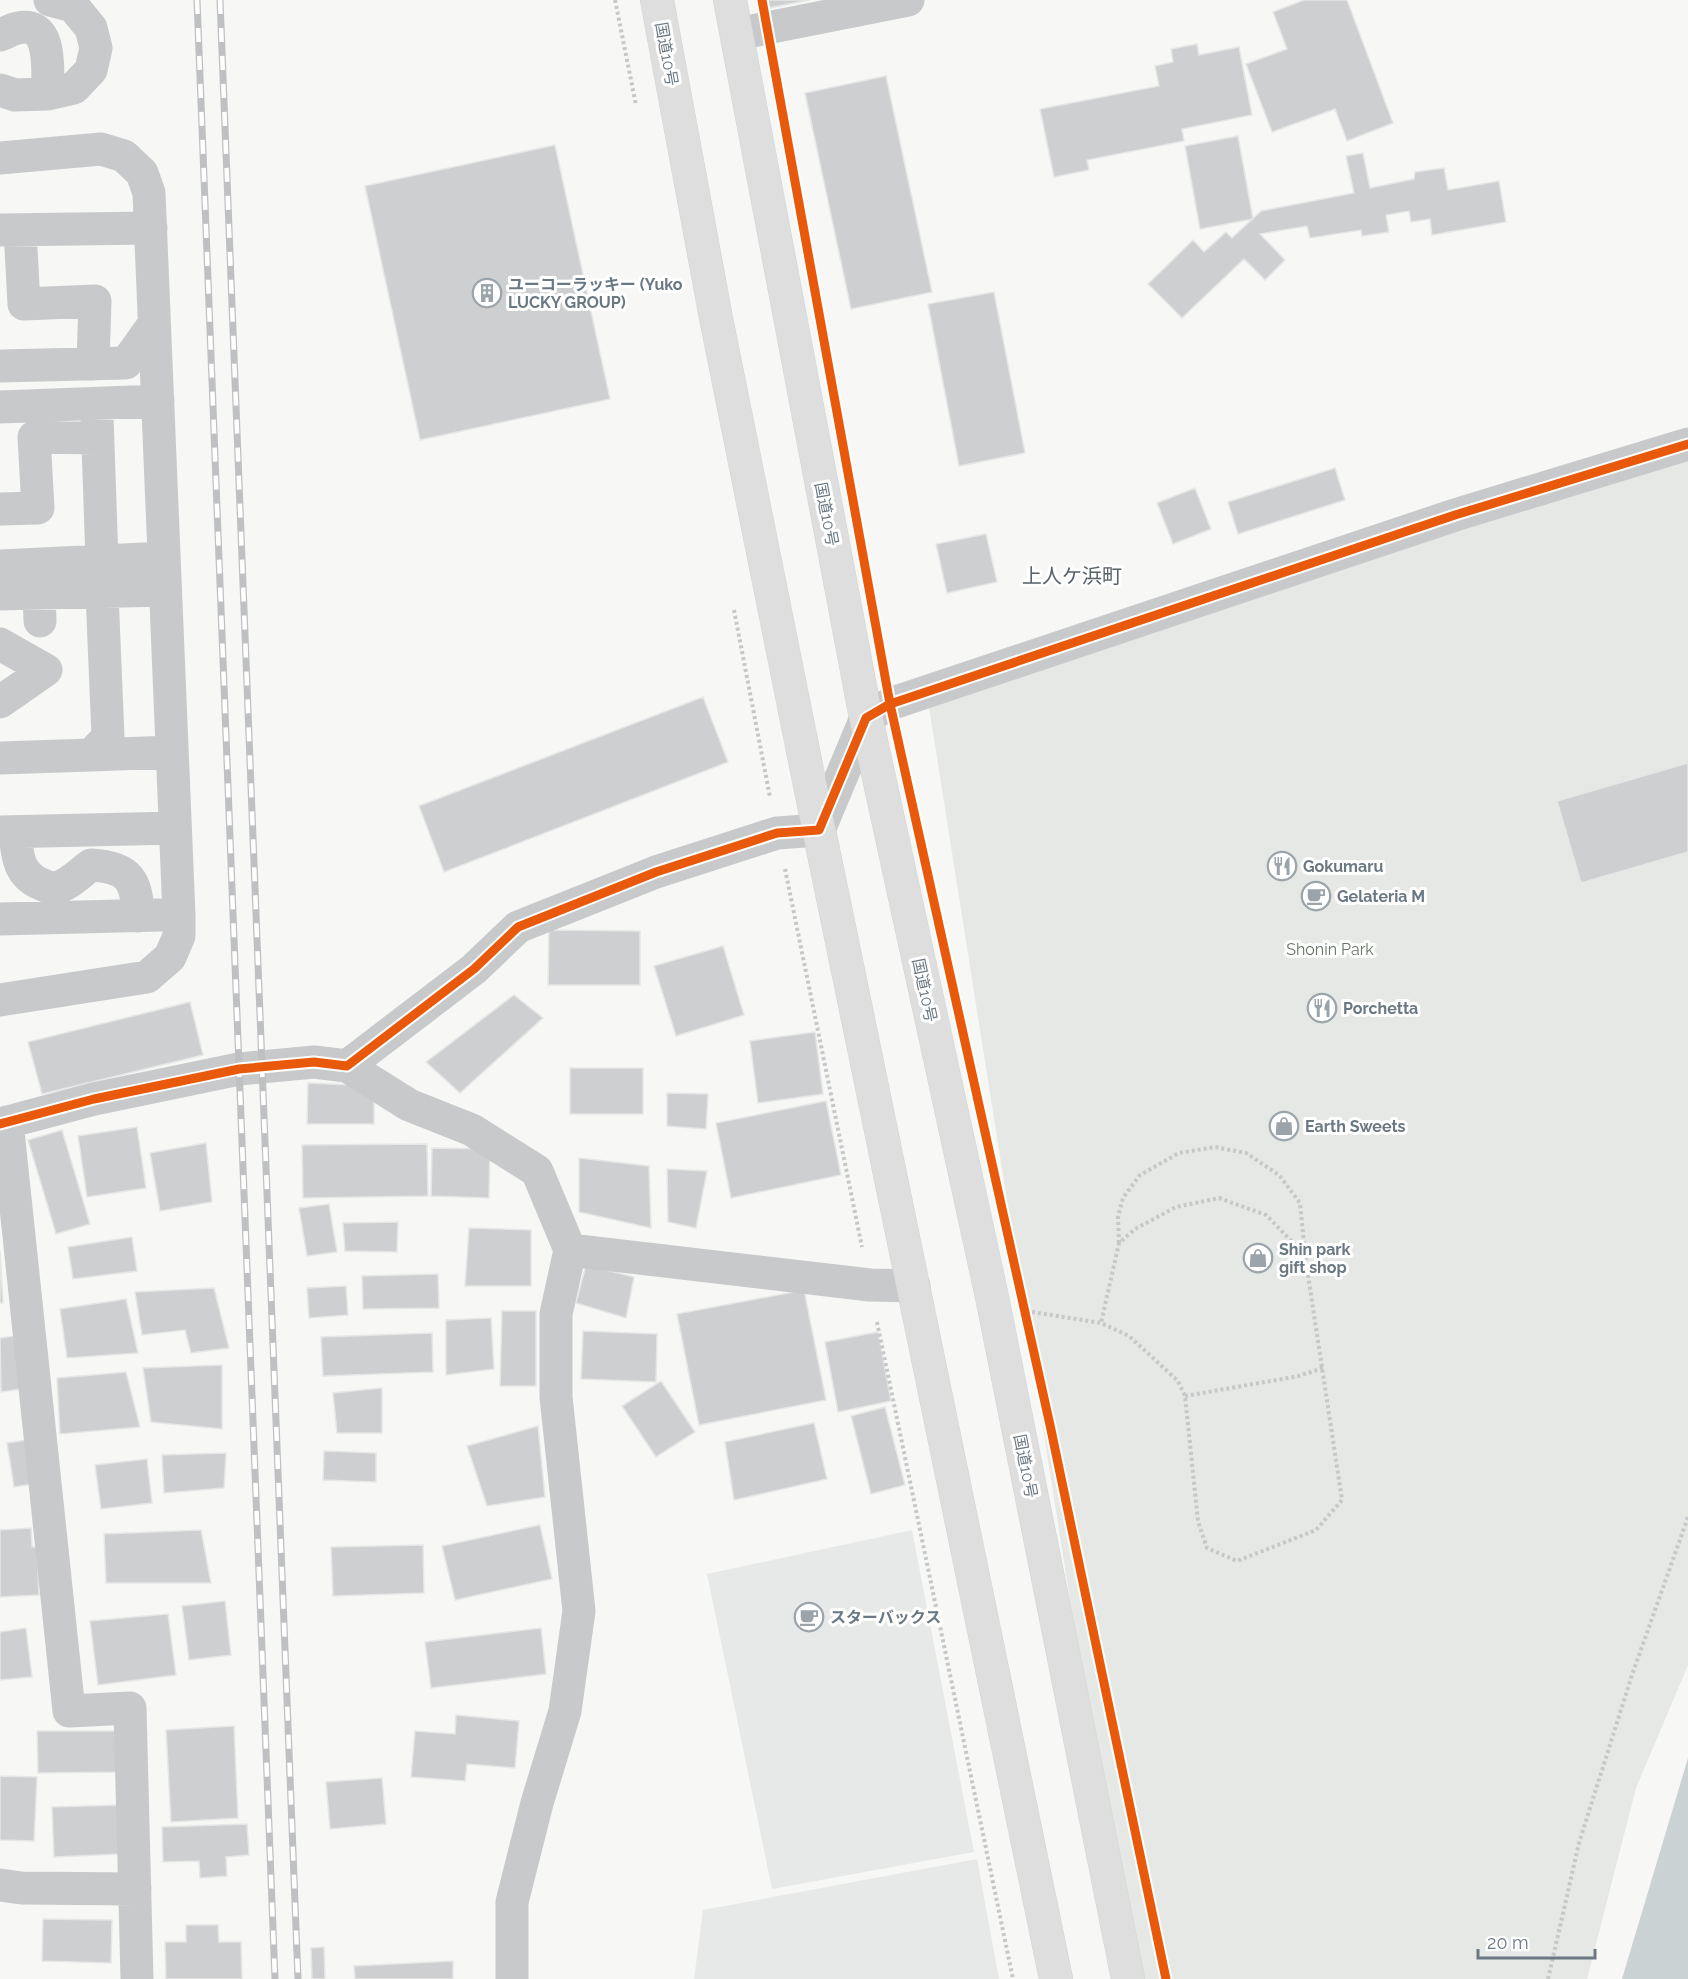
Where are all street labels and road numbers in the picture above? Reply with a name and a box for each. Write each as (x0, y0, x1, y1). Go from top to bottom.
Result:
street label: 国道10号 (652, 21, 681, 88)
street label: 国道10号 (811, 481, 842, 548)
street label: 国道10号 (908, 957, 941, 1024)
street label: 国道10号 (1010, 1433, 1041, 1500)

